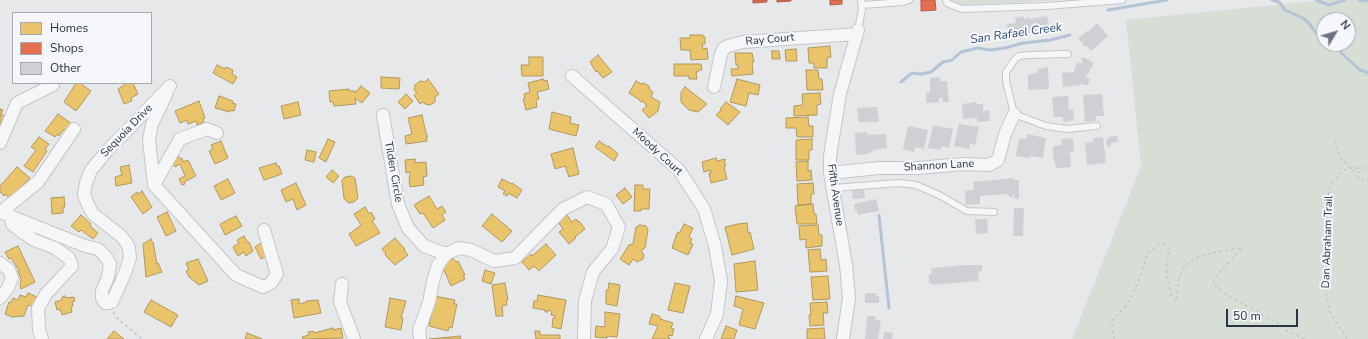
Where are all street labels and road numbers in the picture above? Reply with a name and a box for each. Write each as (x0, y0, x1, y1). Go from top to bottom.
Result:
street label: Ray Court (745, 31, 795, 49)
street label: Sequoia Drive (98, 102, 156, 160)
street label: Moody Court (629, 125, 685, 179)
street label: Tilden Circle (381, 140, 405, 204)
street label: Shannon Lane (903, 158, 975, 174)
street label: Fifth Avenue (824, 163, 846, 227)
street label: Dan Abraham Trail (1320, 195, 1336, 289)

